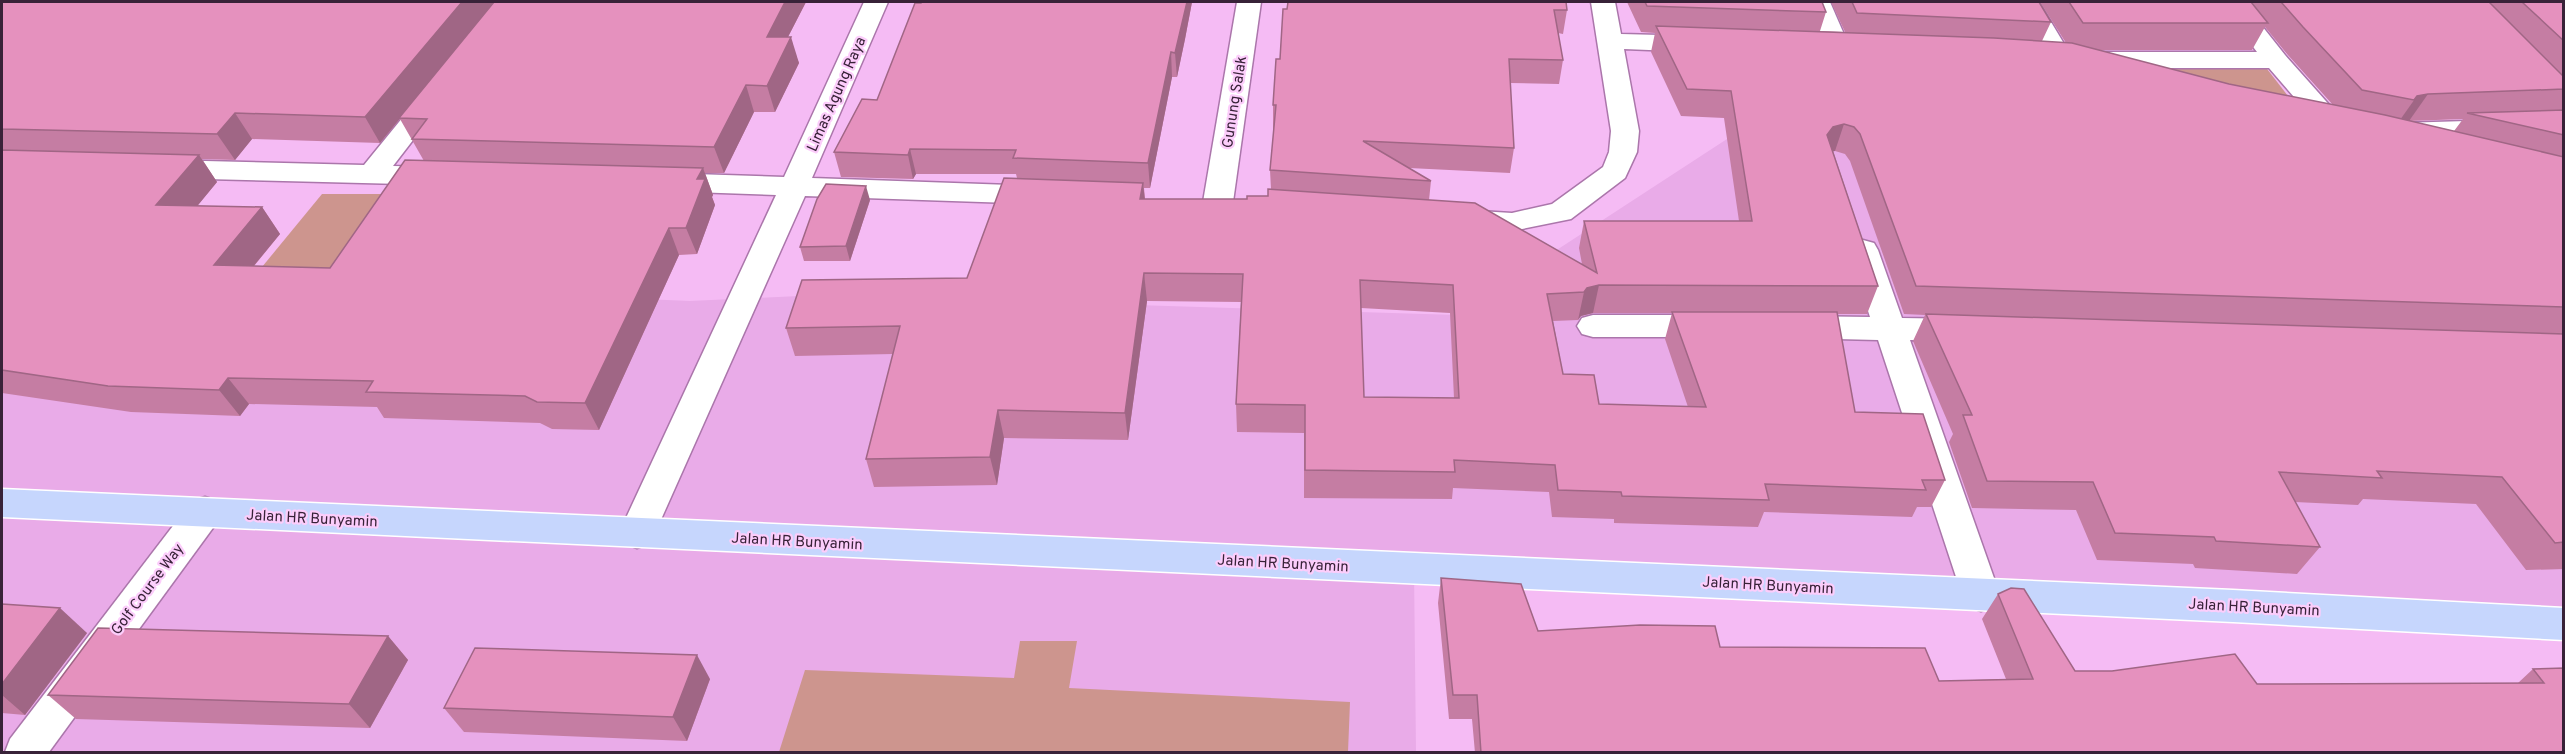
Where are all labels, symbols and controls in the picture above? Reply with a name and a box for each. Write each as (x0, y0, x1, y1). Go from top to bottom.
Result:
street label: Limas Agung Raya (804, 34, 871, 155)
street label: Gunung Salak (1219, 55, 1252, 150)
street label: Jalan HR Bunyamin (246, 507, 378, 532)
street label: Jalan HR Bunyamin (731, 530, 863, 555)
street label: Golf Course Way (108, 540, 189, 639)
street label: Jalan HR Bunyamin (1217, 552, 1349, 577)
street label: Jalan HR Bunyamin (1702, 574, 1834, 599)
street label: Jalan HR Bunyamin (2188, 596, 2320, 621)

